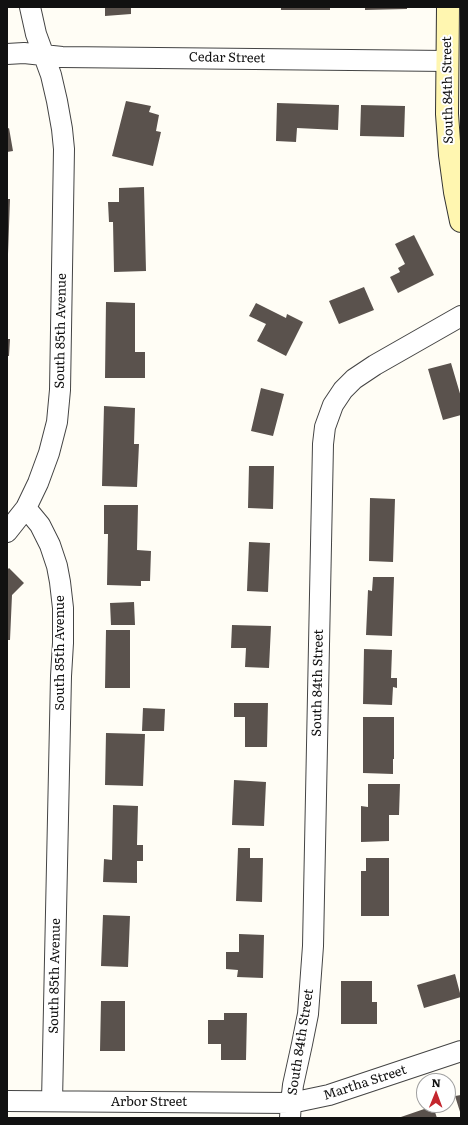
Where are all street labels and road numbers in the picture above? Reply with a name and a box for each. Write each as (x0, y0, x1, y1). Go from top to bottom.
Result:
street label: South 84th Street (439, 36, 457, 144)
street label: Cedar Street (189, 50, 265, 66)
street label: South 85th Avenue (52, 273, 70, 389)
street label: South 85th Avenue (52, 595, 68, 711)
street label: South 84th Street (309, 629, 327, 737)
street label: South 85th Avenue (46, 918, 64, 1034)
street label: South 84th Street (285, 988, 317, 1096)
street label: Martha Street (321, 1062, 409, 1104)
street label: Arbor Street (111, 1094, 187, 1110)

